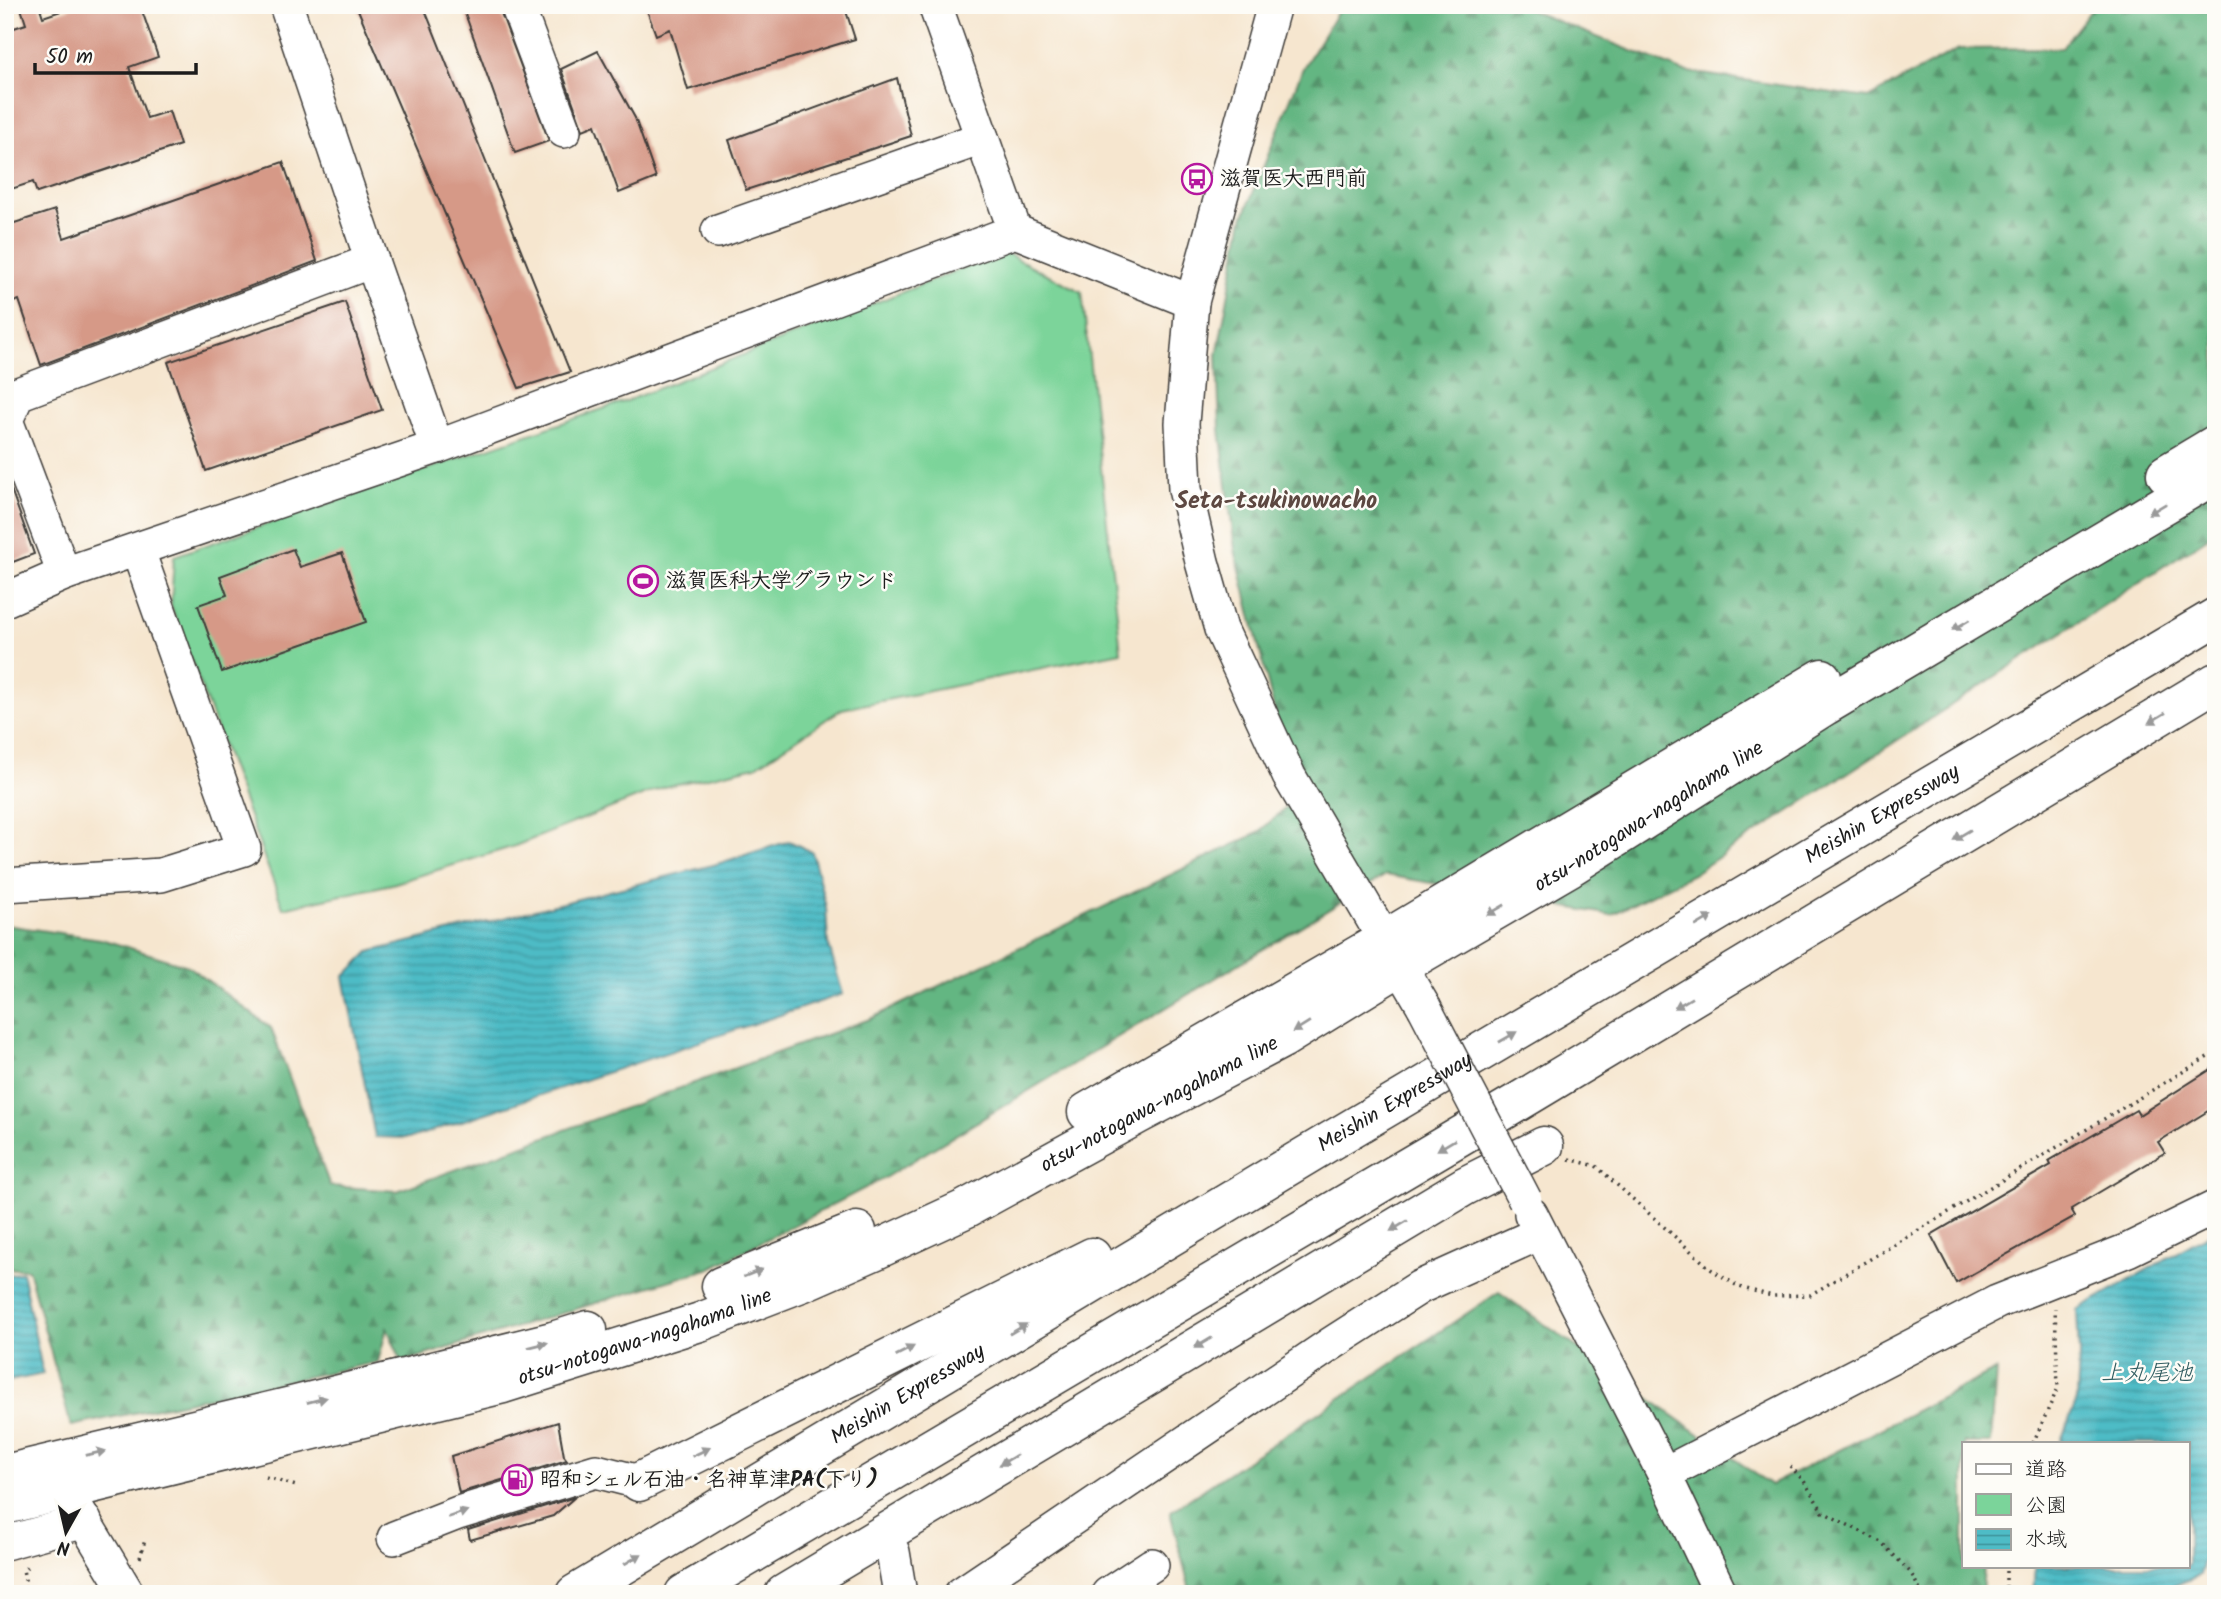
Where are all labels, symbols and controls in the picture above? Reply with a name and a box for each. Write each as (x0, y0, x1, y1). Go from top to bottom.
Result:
scale bar (35, 32, 196, 76)
text: 50 m (46, 41, 93, 74)
bus stop icon: 滋賀医大西門前 (1180, 162, 1214, 196)
place label: 滋賀医大西門前 (1220, 163, 1367, 196)
district label: Seta-tsukinowacho (1175, 482, 1377, 521)
one-way arrow (2147, 502, 2167, 514)
sports icon: 滋賀医科大学グラウンド (626, 564, 660, 598)
place label: 滋賀医科大学グラウンド (666, 565, 897, 598)
one-way arrow (1952, 619, 1971, 631)
one-way arrow (2148, 711, 2167, 724)
street label: otsu-notogawa-nagahama line (1528, 732, 1771, 901)
street label: Meishin Expressway (1798, 756, 1966, 873)
one-way arrow (1953, 829, 1972, 841)
one-way arrow (1486, 904, 1505, 916)
one-way arrow (1694, 915, 1713, 927)
one-way arrow (1674, 996, 1693, 1009)
one-way arrow (1291, 1021, 1311, 1034)
street label: otsu-notogawa-nagahama line (1034, 1027, 1285, 1181)
one-way arrow (1498, 1031, 1517, 1043)
street label: Meishin Expressway (1311, 1044, 1479, 1162)
one-way arrow (1437, 1138, 1456, 1151)
one-way arrow (1389, 1219, 1408, 1232)
one-way arrow (743, 1267, 764, 1278)
street label: otsu-notogawa-nagahama line (514, 1279, 777, 1395)
one-way arrow (1008, 1322, 1027, 1335)
street label: Meishin Expressway (824, 1335, 992, 1454)
one-way arrow (1194, 1337, 1213, 1349)
one-way arrow (527, 1339, 549, 1350)
one-way arrow (895, 1346, 915, 1357)
water label: 上丸尾池 (2101, 1356, 2194, 1392)
one-way arrow (306, 1394, 328, 1405)
legend (1962, 1442, 2190, 1568)
one-way arrow (85, 1447, 107, 1458)
one-way arrow (691, 1447, 711, 1458)
one-way arrow (999, 1454, 1018, 1466)
text: 道路 (2025, 1454, 2067, 1487)
fuel station icon: 昭和シェル石油・名神草津PA(下り) (500, 1463, 534, 1497)
place label: 昭和シェル石油・名神草津PA(下り) (540, 1464, 878, 1497)
text: 公園 (2025, 1490, 2067, 1523)
north arrow (32, 1498, 102, 1568)
one-way arrow (448, 1508, 469, 1519)
text: 水域 (2025, 1524, 2067, 1557)
text: N (56, 1531, 72, 1563)
one-way arrow (624, 1552, 643, 1565)

